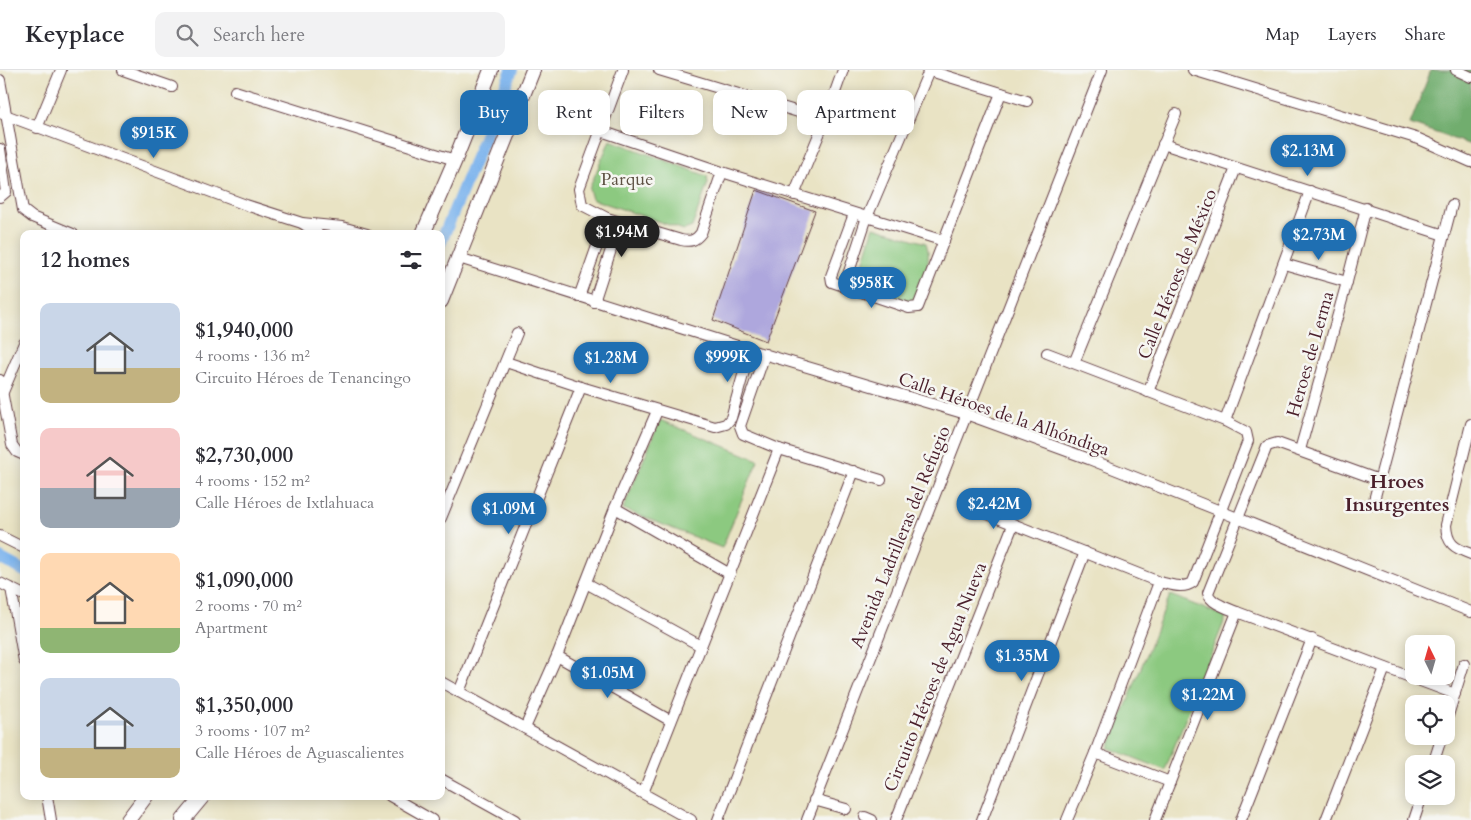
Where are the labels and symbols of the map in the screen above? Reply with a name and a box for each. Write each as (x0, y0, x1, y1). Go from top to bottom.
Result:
pin: $915K (119, 116, 189, 159)
pin: $2.13M (1267, 134, 1349, 177)
park label: Parque (601, 167, 653, 192)
street label: Calle Héroes de México (1132, 185, 1223, 363)
pin: $1.94M (581, 216, 663, 258)
pin: $2.73M (1278, 218, 1360, 261)
pin: $958K (837, 266, 907, 309)
street label: Heroes de Lerma (1281, 288, 1340, 420)
pin: $999K (693, 340, 763, 383)
pin: $1.28M (570, 342, 652, 384)
street label: Calle Héroes de la Alhóndiga (895, 367, 1113, 462)
street label: Avenida Ladrilleras del Refugio (844, 422, 957, 652)
district label: Hroes Insurgentes (1345, 468, 1449, 518)
pin: $2.42M (953, 488, 1035, 530)
pin: $1.09M (468, 492, 550, 535)
street label: Circuito Héroes de Agua Nueva (878, 558, 993, 796)
north arrow (1405, 635, 1455, 685)
pin: $1.35M (981, 640, 1063, 682)
pin: $1.05M (567, 656, 649, 699)
pin: $1.22M (1167, 678, 1249, 721)

